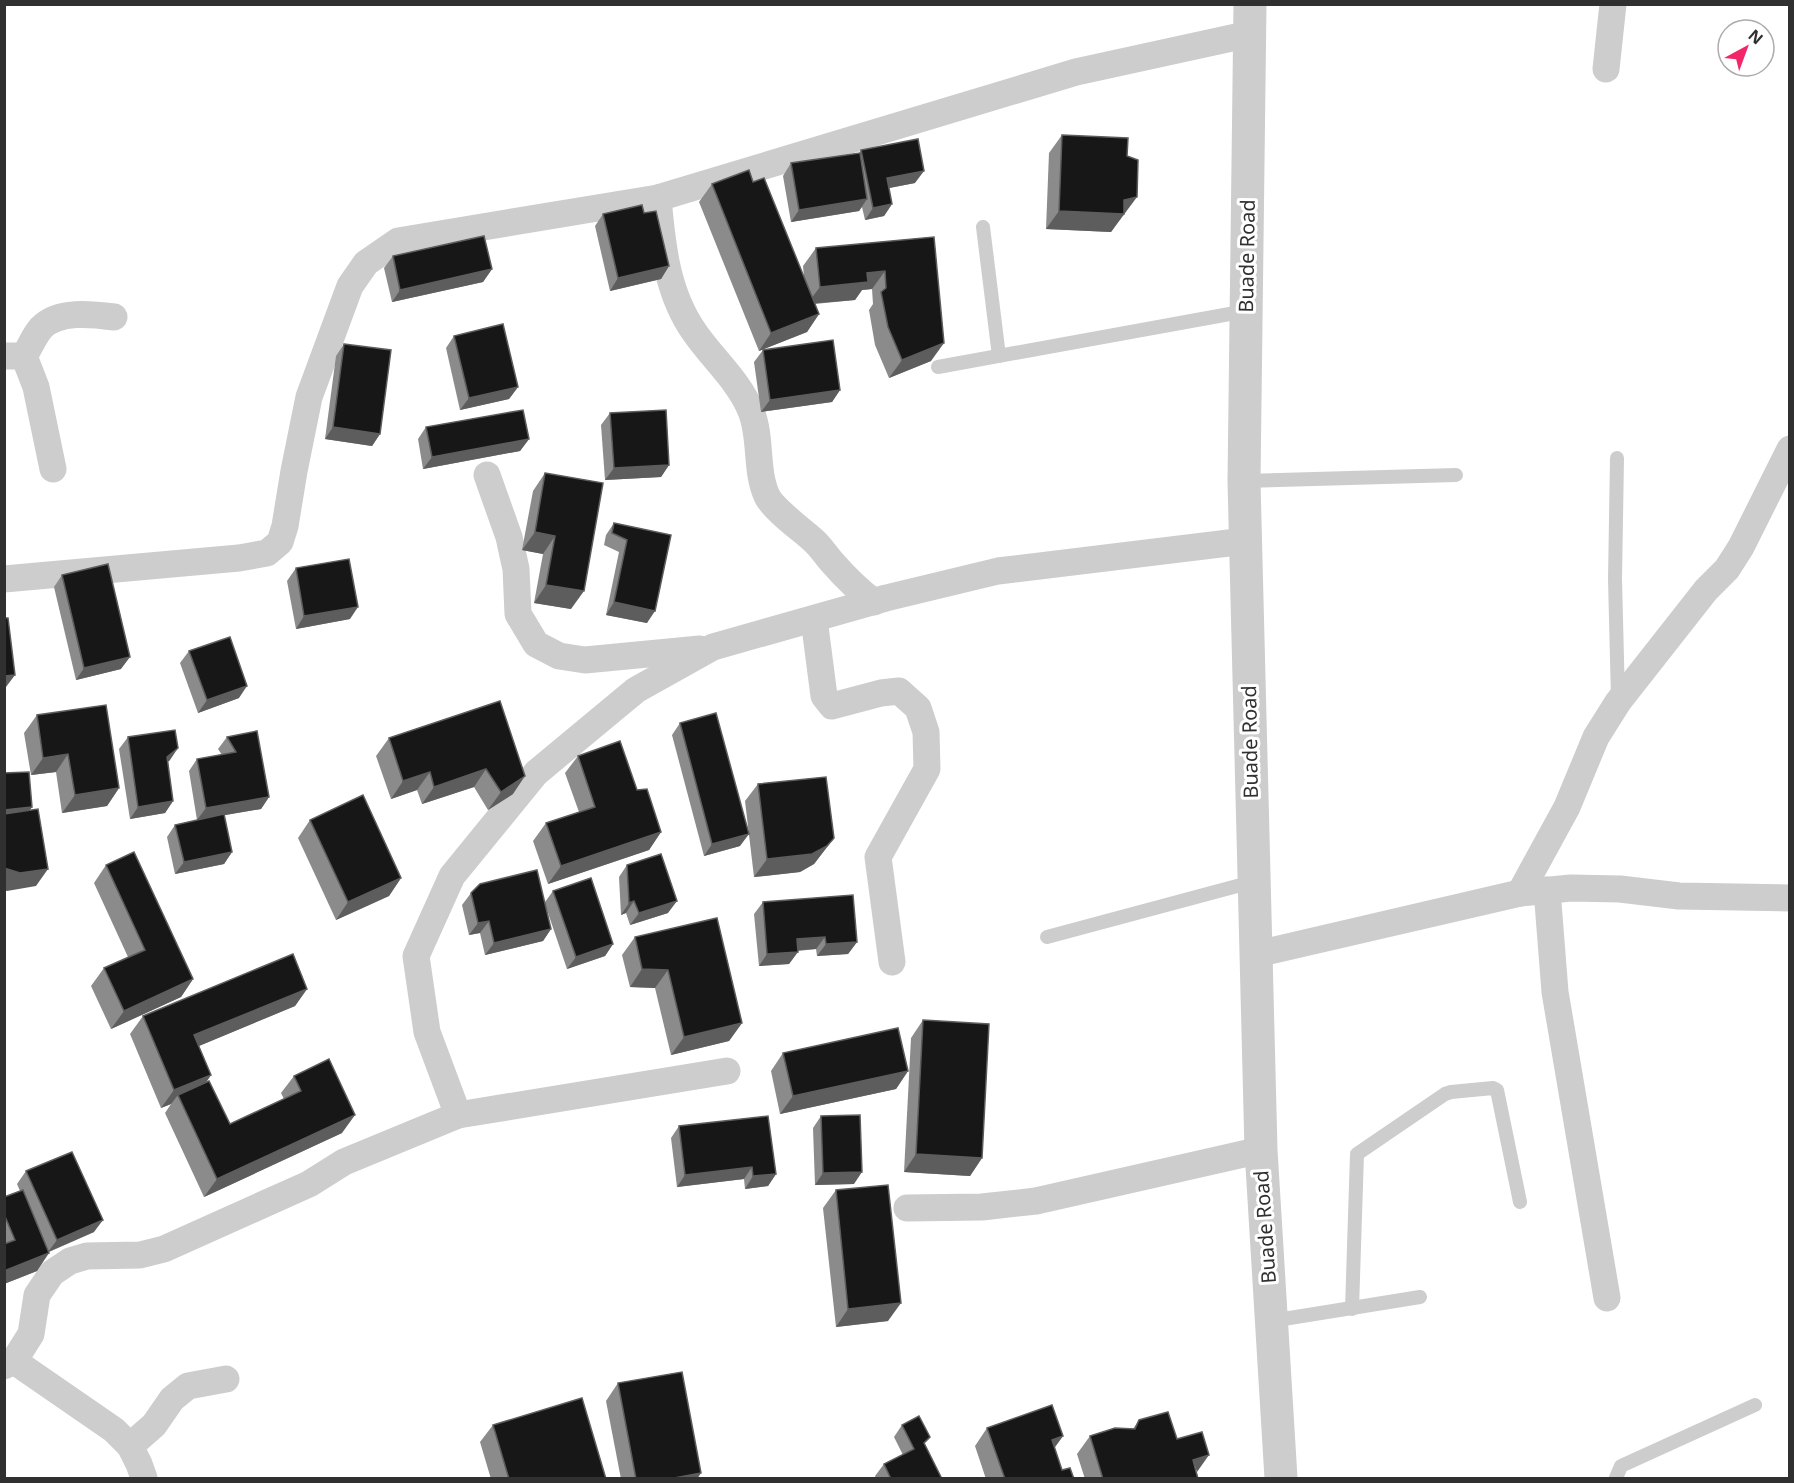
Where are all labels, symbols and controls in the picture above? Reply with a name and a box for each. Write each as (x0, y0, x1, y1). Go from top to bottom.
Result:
north arrow (1716, 18, 1776, 78)
text: N (1744, 24, 1768, 49)
street label: Buade Road (1232, 199, 1261, 313)
street label: Buade Road (1235, 685, 1264, 799)
street label: Buade Road (1247, 1170, 1282, 1285)

